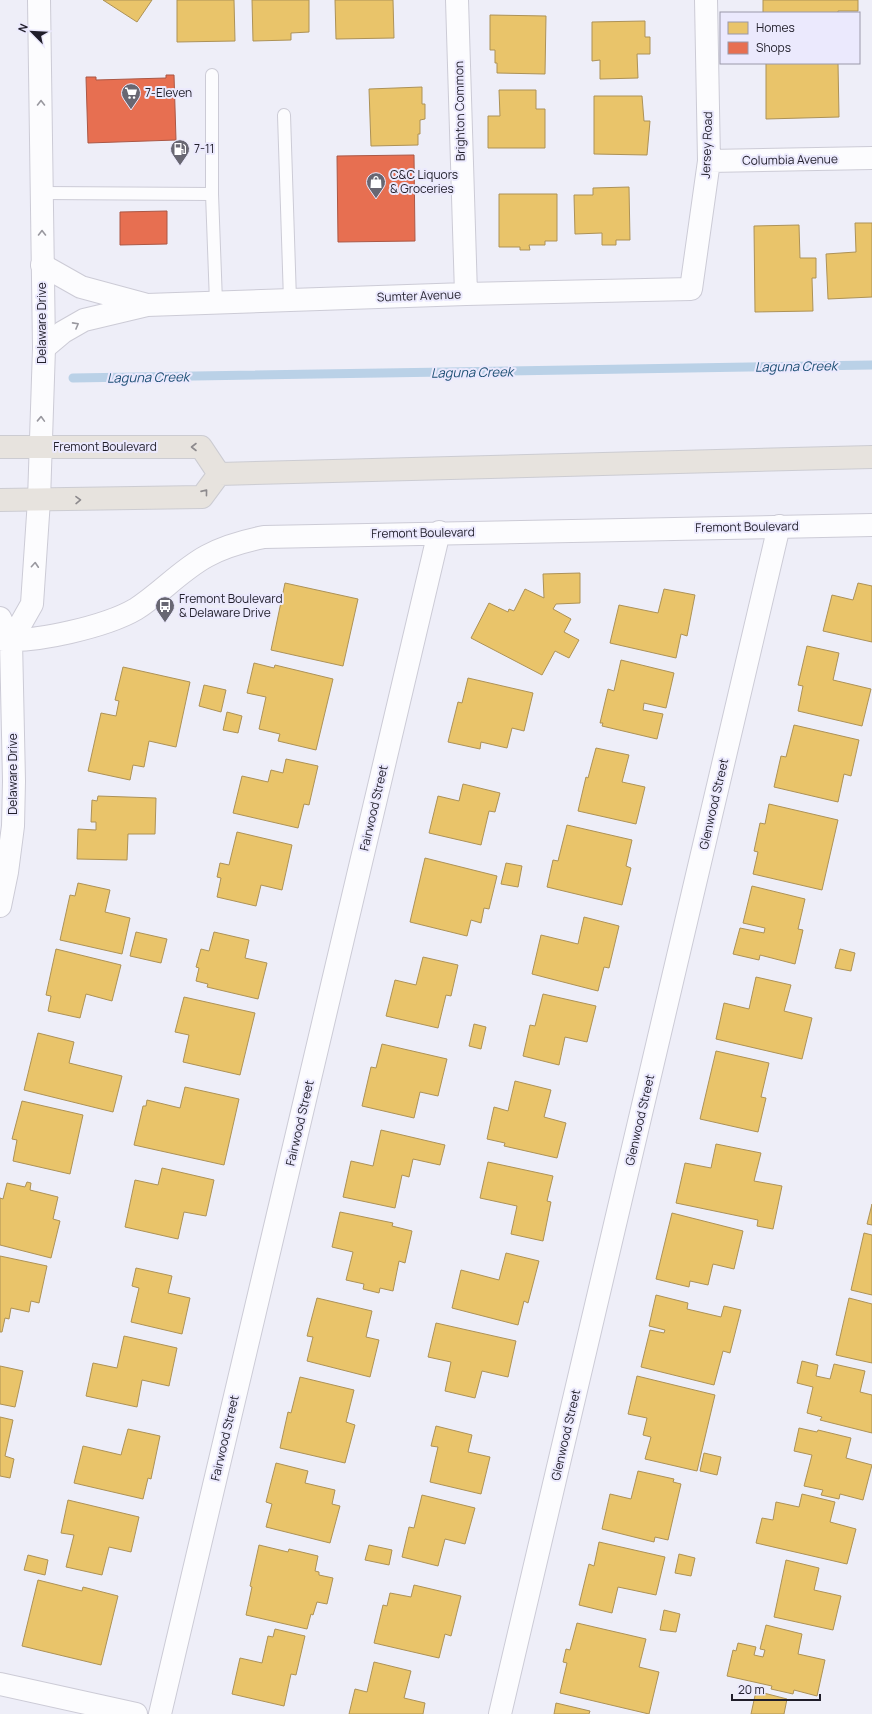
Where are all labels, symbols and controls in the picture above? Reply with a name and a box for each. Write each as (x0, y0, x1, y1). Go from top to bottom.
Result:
north arrow (12, 12, 52, 52)
legend (720, 12, 860, 64)
text: Homes (756, 19, 795, 36)
text: N (14, 21, 31, 34)
text: Shops (756, 39, 791, 56)
street label: Brighton Common (450, 61, 469, 161)
supermarket icon: 7-Eleven (120, 82, 142, 110)
place label: 7-Eleven (145, 84, 192, 101)
one-way arrow (37, 100, 45, 106)
street label: Jersey Road (697, 111, 716, 179)
fuel station icon: 7-11 (169, 138, 191, 166)
place label: 7-11 (194, 140, 214, 157)
street label: Columbia Avenue (742, 150, 838, 169)
place label: C&C Liquors & Groceries (390, 166, 458, 197)
shop icon: C&C Liquors & Groceries (365, 171, 387, 199)
one-way arrow (38, 230, 46, 236)
street label: Delaware Drive (33, 282, 50, 364)
street label: Sumter Avenue (377, 286, 461, 305)
one-way arrow (71, 323, 79, 330)
water label: Laguna Creek (755, 356, 840, 376)
water label: Laguna Creek (431, 362, 516, 382)
water label: Laguna Creek (107, 367, 192, 387)
one-way arrow (37, 416, 45, 422)
street label: Fremont Boulevard (53, 438, 157, 455)
one-way arrow (191, 443, 197, 451)
one-way arrow (200, 489, 207, 497)
one-way arrow (75, 495, 81, 504)
street label: Fremont Boulevard (695, 517, 799, 536)
street label: Fremont Boulevard (371, 523, 475, 542)
one-way arrow (30, 562, 39, 568)
place label: Fremont Boulevard & Delaware Drive (179, 590, 283, 621)
bus stop icon: Fremont Boulevard & Delaware Drive (154, 595, 176, 623)
street label: Delaware Drive (4, 733, 21, 815)
street label: Glenwood Street (695, 756, 732, 851)
street label: Fairwood Street (355, 763, 392, 852)
street label: Glenwood Street (621, 1072, 658, 1167)
street label: Fairwood Street (281, 1078, 318, 1167)
street label: Glenwood Street (547, 1387, 584, 1482)
street label: Fairwood Street (206, 1393, 243, 1482)
scale bar (732, 1676, 820, 1702)
text: 20 m (738, 1681, 765, 1698)

